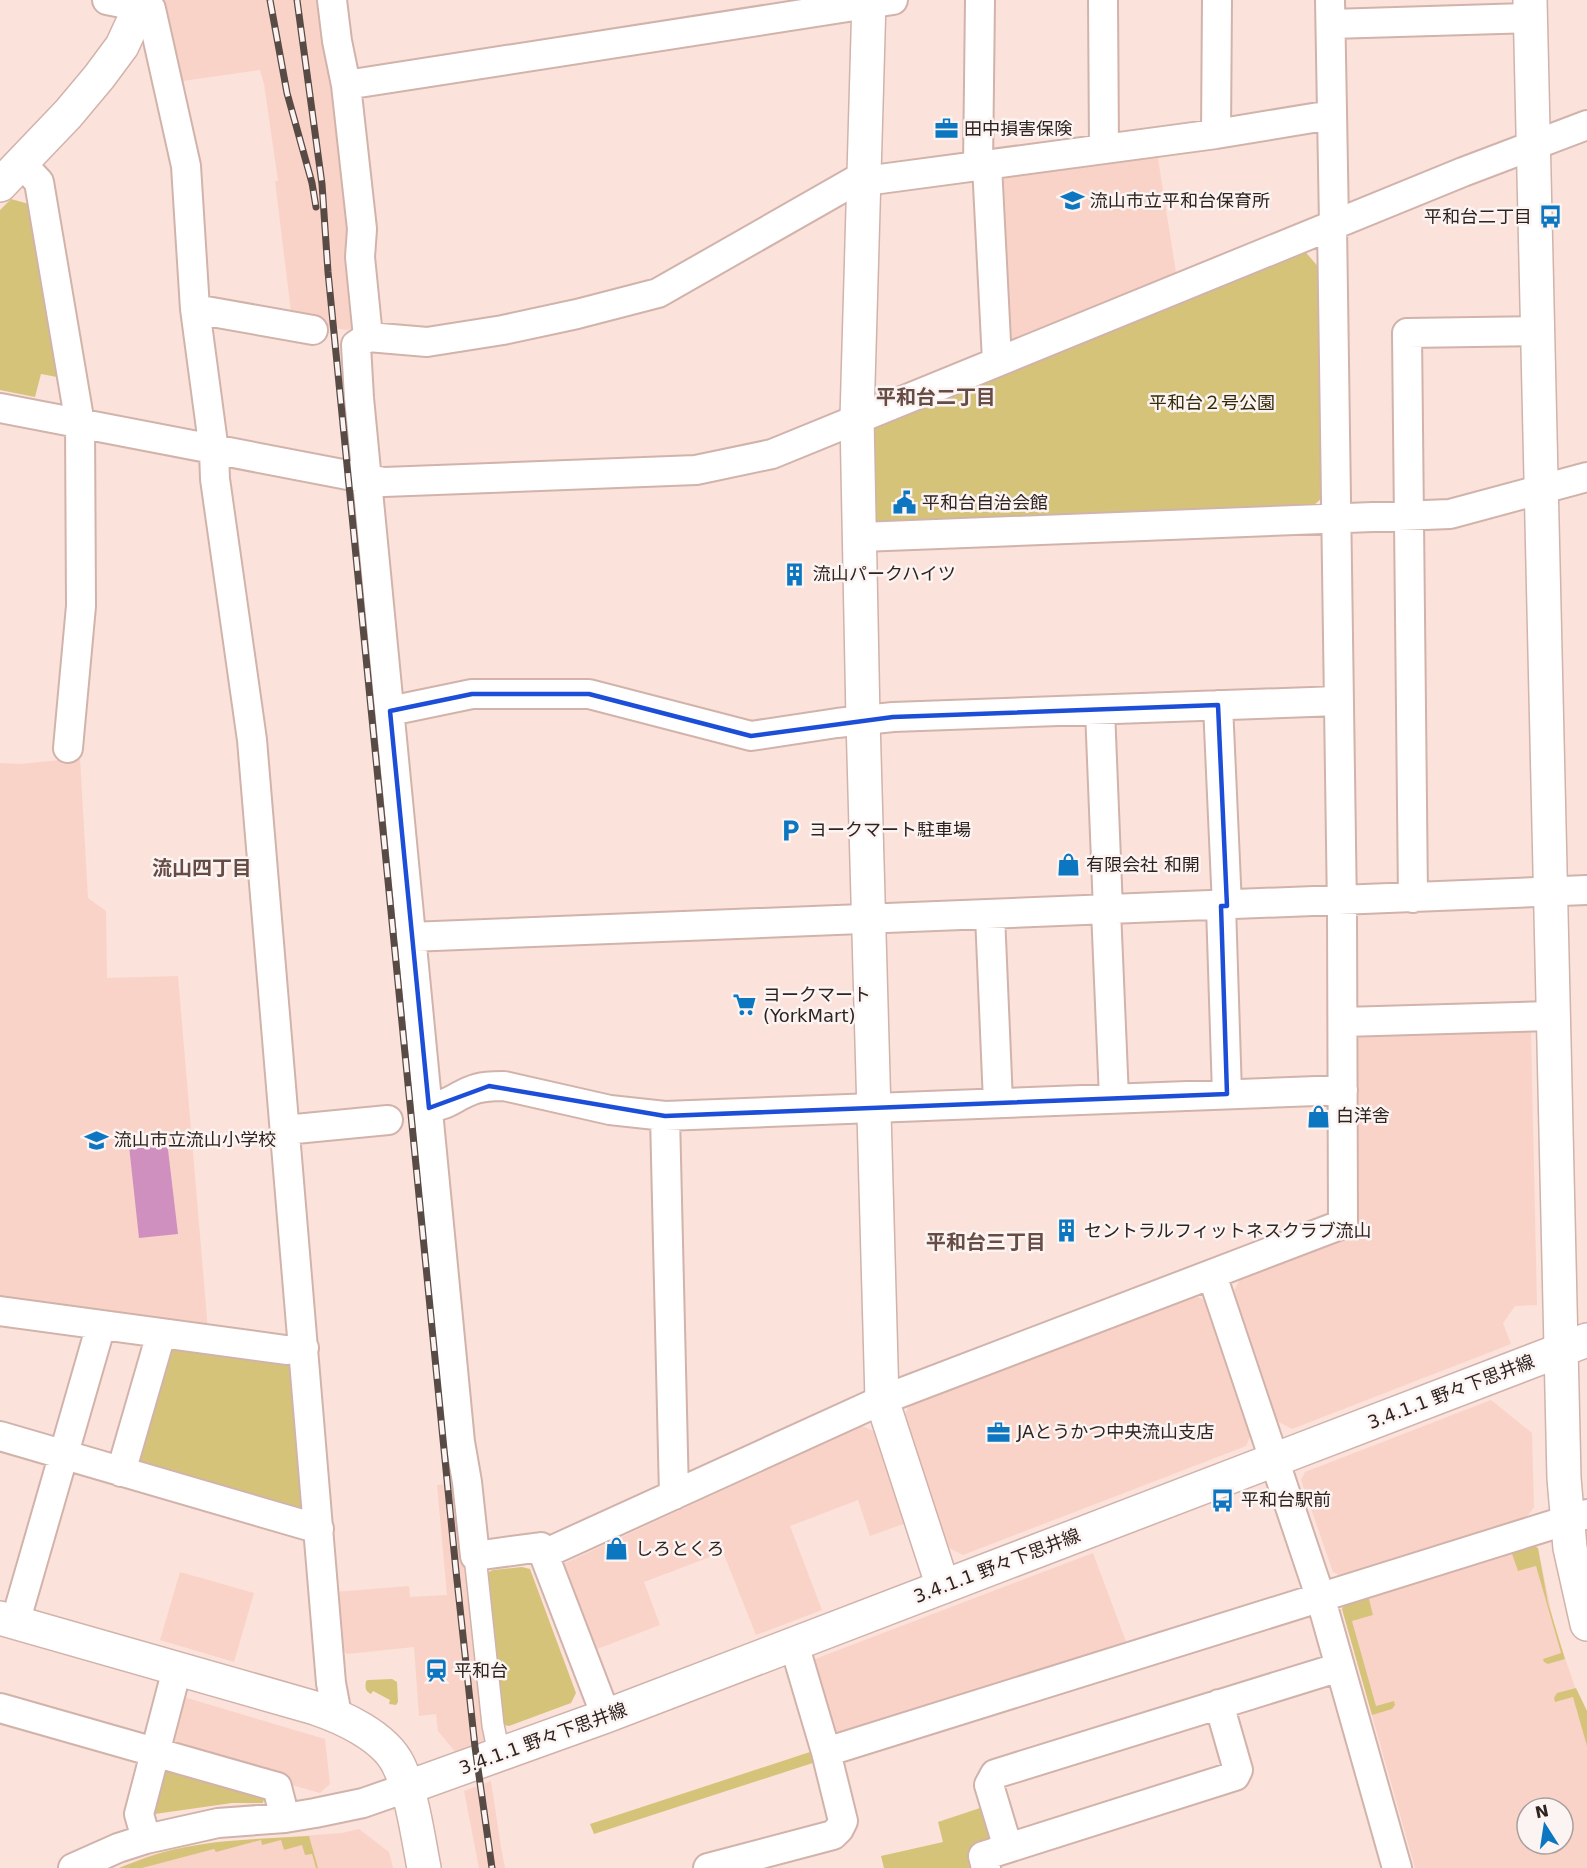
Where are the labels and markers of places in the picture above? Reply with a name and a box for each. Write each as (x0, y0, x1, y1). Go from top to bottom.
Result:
office icon: 田中損害保険 (933, 116, 959, 142)
place label: 田中損害保険 (964, 118, 1073, 139)
school or university icon: 流山市立平和台保育所 (1059, 188, 1085, 214)
place label: 流山市立平和台保育所 (1090, 190, 1270, 211)
bus stop icon: 平和台二丁目 (1537, 204, 1563, 230)
place label: 平和台二丁目 (1424, 206, 1532, 227)
public building icon: 平和台自治会館 (891, 490, 917, 516)
place label: 平和台自治会館 (922, 492, 1048, 513)
building icon: 流山パークハイツ (782, 561, 808, 587)
place label: 流山パークハイツ (813, 563, 956, 584)
parking icon: ヨークマート駐車場 (778, 817, 804, 843)
place label: ヨークマート駐車場 (809, 819, 971, 840)
shop icon: 有限会社 和開 (1055, 852, 1081, 878)
place label: 有限会社 和開 (1086, 854, 1200, 875)
place label: ヨークマート (YorkMart) (763, 984, 871, 1026)
supermarket icon: ヨークマート (YorkMart) (732, 992, 758, 1018)
shop icon: 白洋舎 (1305, 1103, 1331, 1129)
place label: 白洋舎 (1336, 1105, 1390, 1126)
school or university icon: 流山市立流山小学校 (83, 1127, 109, 1153)
place label: 流山市立流山小学校 (114, 1129, 276, 1150)
building icon: セントラルフィットネスクラブ流山 (1053, 1218, 1079, 1244)
place label: セントラルフィットネスクラブ流山 (1084, 1220, 1372, 1241)
office icon: JAとうかつ中央流山支店 (986, 1419, 1012, 1445)
place label: JAとうかつ中央流山支店 (1016, 1421, 1214, 1442)
bus stop icon: 平和台駅前 (1210, 1487, 1236, 1513)
place label: 平和台駅前 (1241, 1489, 1331, 1510)
shop icon: しろとくろ (604, 1536, 630, 1562)
place label: しろとくろ (635, 1538, 724, 1559)
station icon: 平和台 (423, 1658, 449, 1684)
place label: 平和台 (454, 1660, 508, 1681)

